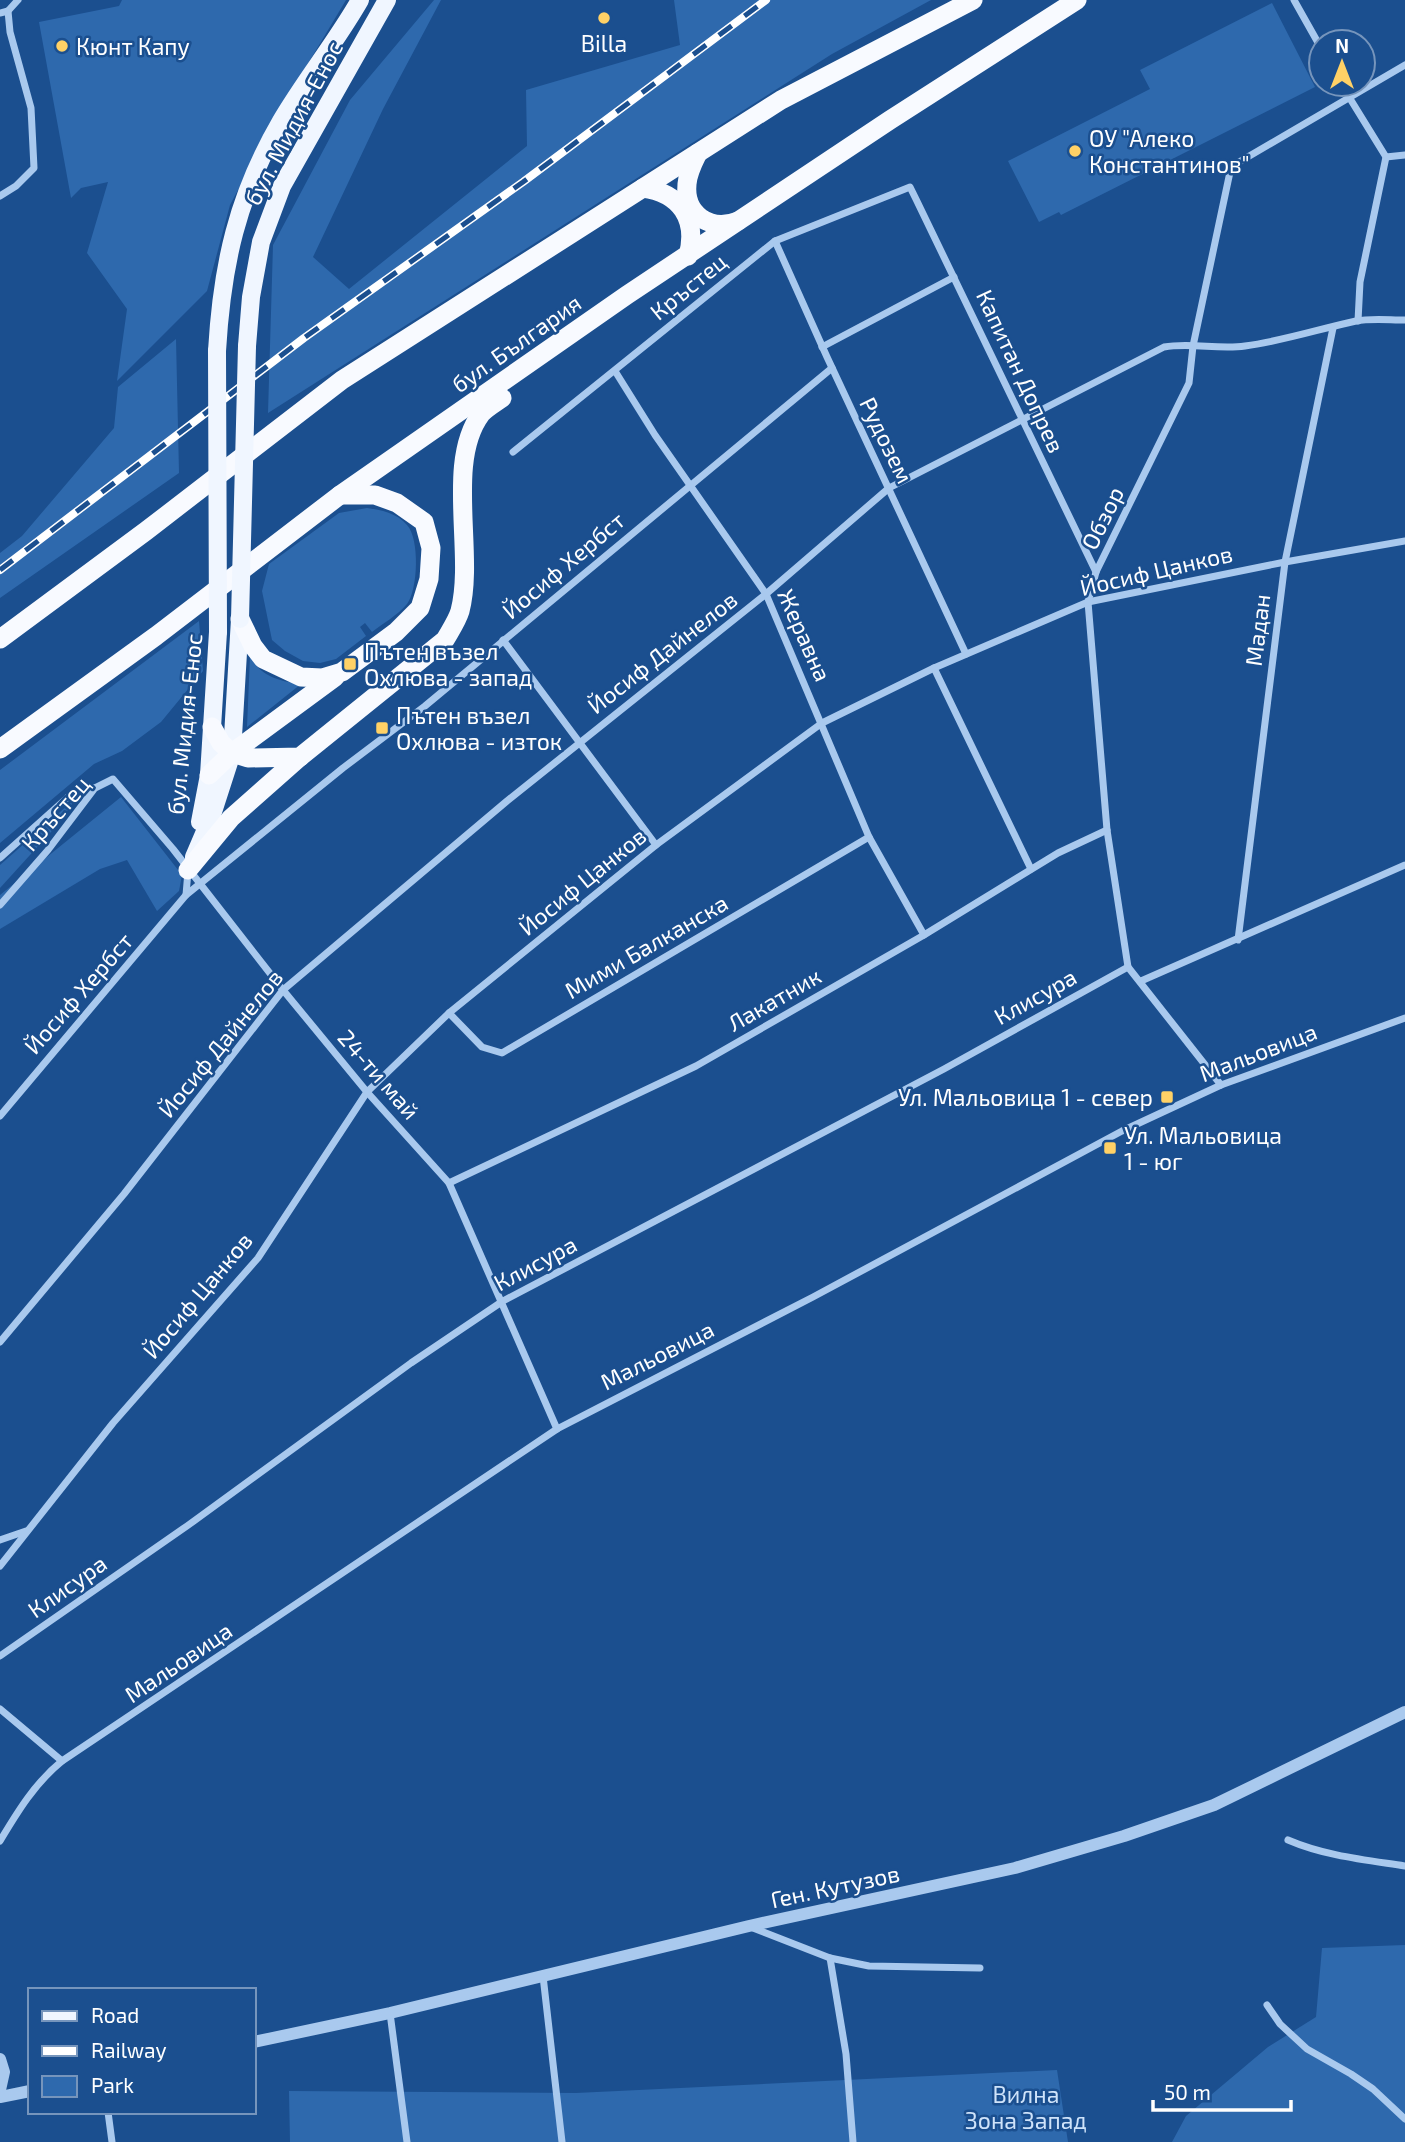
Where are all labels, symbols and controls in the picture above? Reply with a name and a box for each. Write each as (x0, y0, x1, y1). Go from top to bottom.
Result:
marker: Billa (596, 10, 612, 26)
north arrow (1307, 28, 1377, 98)
place label: Billa (581, 29, 627, 57)
place label: Кюнт Капу (76, 32, 190, 61)
text: N (1335, 34, 1349, 57)
street label: бул. Мидия-Енос (238, 36, 349, 210)
marker: Кюнт Капу (54, 38, 70, 54)
place label: ОУ "Алеко Константинов" (1089, 124, 1250, 178)
marker: ОУ "Алеко Константинов" (1067, 143, 1083, 159)
street label: Кръстец (644, 247, 732, 325)
street label: Капитан Допрев (971, 285, 1071, 457)
street label: бул. България (446, 288, 587, 399)
street label: Рудозем (853, 392, 920, 488)
street label: Обзор (1075, 482, 1129, 554)
street label: Йосиф Хербст (496, 506, 630, 624)
street label: Йосиф Цанков (1077, 539, 1235, 601)
street label: Йосиф Дайнелов (582, 585, 742, 719)
street label: Жеравна (772, 585, 838, 685)
street label: Мадан (1239, 592, 1275, 668)
street label: бул. Мидия-Енос (161, 632, 208, 816)
place label: Пътен възел Охлюва - запад (364, 637, 532, 691)
marker: Пътен възел Охлюва - запад (342, 656, 358, 672)
place label: Пътен възел Охлюва - изток (396, 701, 562, 755)
marker: Пътен възел Охлюва - изток (374, 720, 390, 736)
street label: Кръстец (15, 770, 95, 856)
street label: Йосиф Цанков (513, 821, 651, 941)
street label: Мими Балканска (559, 888, 733, 1004)
street label: Йосиф Хербст (18, 927, 138, 1059)
street label: Лакатник (722, 961, 826, 1037)
street label: Клисура (989, 962, 1082, 1031)
street label: Йосиф Дайнелов (152, 963, 288, 1123)
street label: Мальовица (1195, 1017, 1321, 1087)
street label: 24-ти май (332, 1023, 426, 1125)
place label: Ул. Мальовица 1 - север (898, 1083, 1153, 1111)
marker: Ул. Мальовица 1 - север (1159, 1089, 1175, 1105)
place label: Ул. Мальовица 1 - юг (1124, 1121, 1282, 1175)
marker: Ул. Мальовица 1 - юг (1102, 1140, 1118, 1156)
street label: Йосиф Цанков (136, 1226, 258, 1364)
street label: Клисура (489, 1230, 582, 1297)
street label: Мальовица (596, 1315, 718, 1395)
street label: Клисура (22, 1549, 112, 1624)
street label: Мальовица (119, 1616, 237, 1708)
street label: Ген. Кутузов (768, 1859, 902, 1914)
legend (28, 1988, 256, 2114)
text: Road (91, 2002, 139, 2027)
text: Railway (91, 2037, 167, 2062)
scale bar (1153, 2068, 1291, 2112)
text: Park (91, 2072, 134, 2097)
text: 50 m (1164, 2079, 1211, 2104)
park label: Вилна Зона Запад (965, 2080, 1087, 2134)

